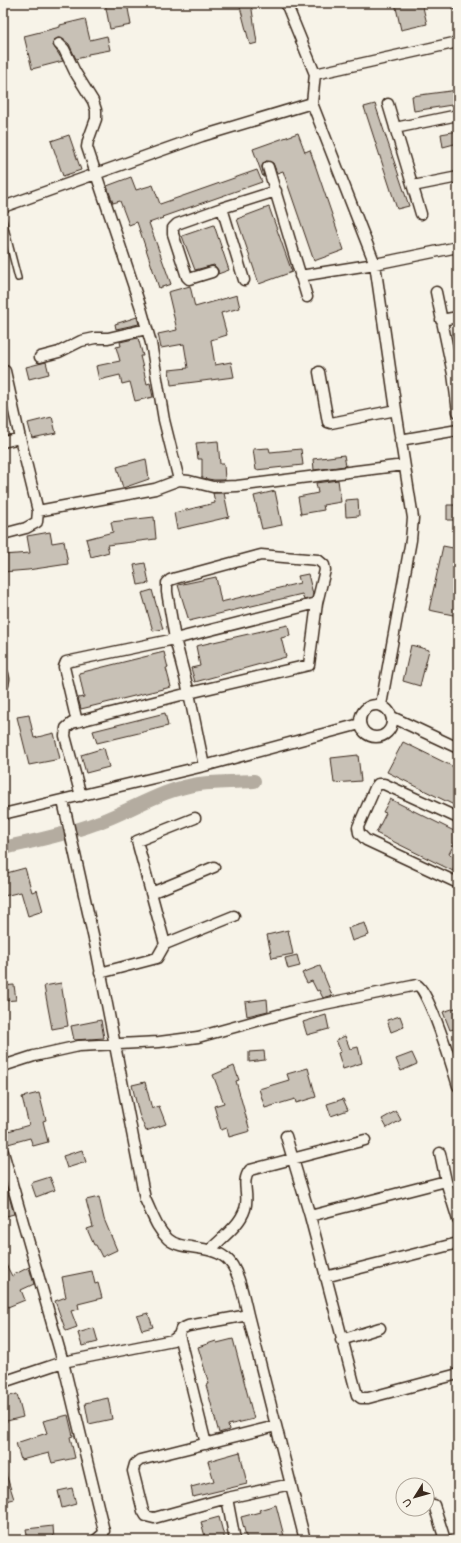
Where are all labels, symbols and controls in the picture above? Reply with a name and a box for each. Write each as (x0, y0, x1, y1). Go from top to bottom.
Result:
north arrow (395, 1477, 435, 1517)
text: U (400, 1496, 415, 1510)

